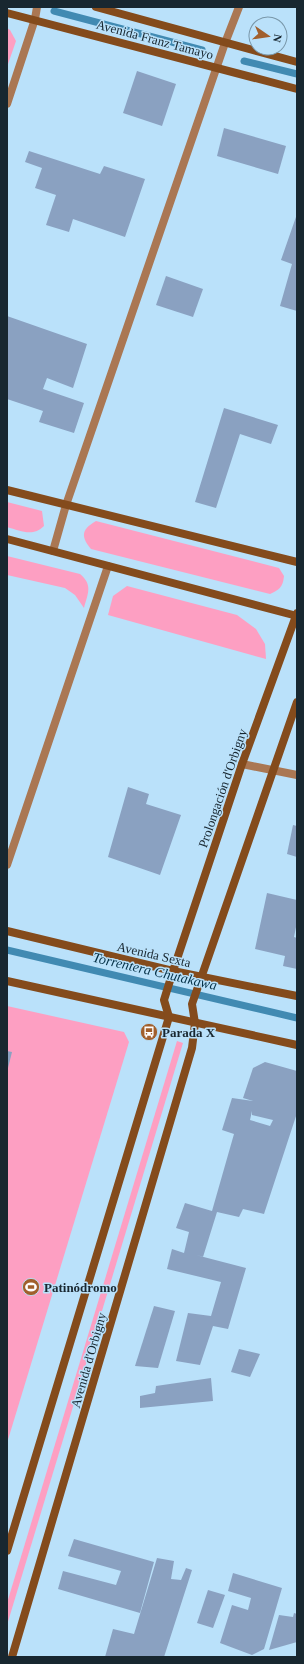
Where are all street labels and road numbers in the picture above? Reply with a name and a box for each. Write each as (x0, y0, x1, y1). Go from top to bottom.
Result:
street label: Avenida Franz Tamayo (95, 17, 215, 62)
street label: Prolongación d'Orbigny (195, 726, 250, 850)
street label: Avenida Sexta (116, 939, 192, 970)
street label: Avenida d'Orbigny (68, 1310, 109, 1410)

